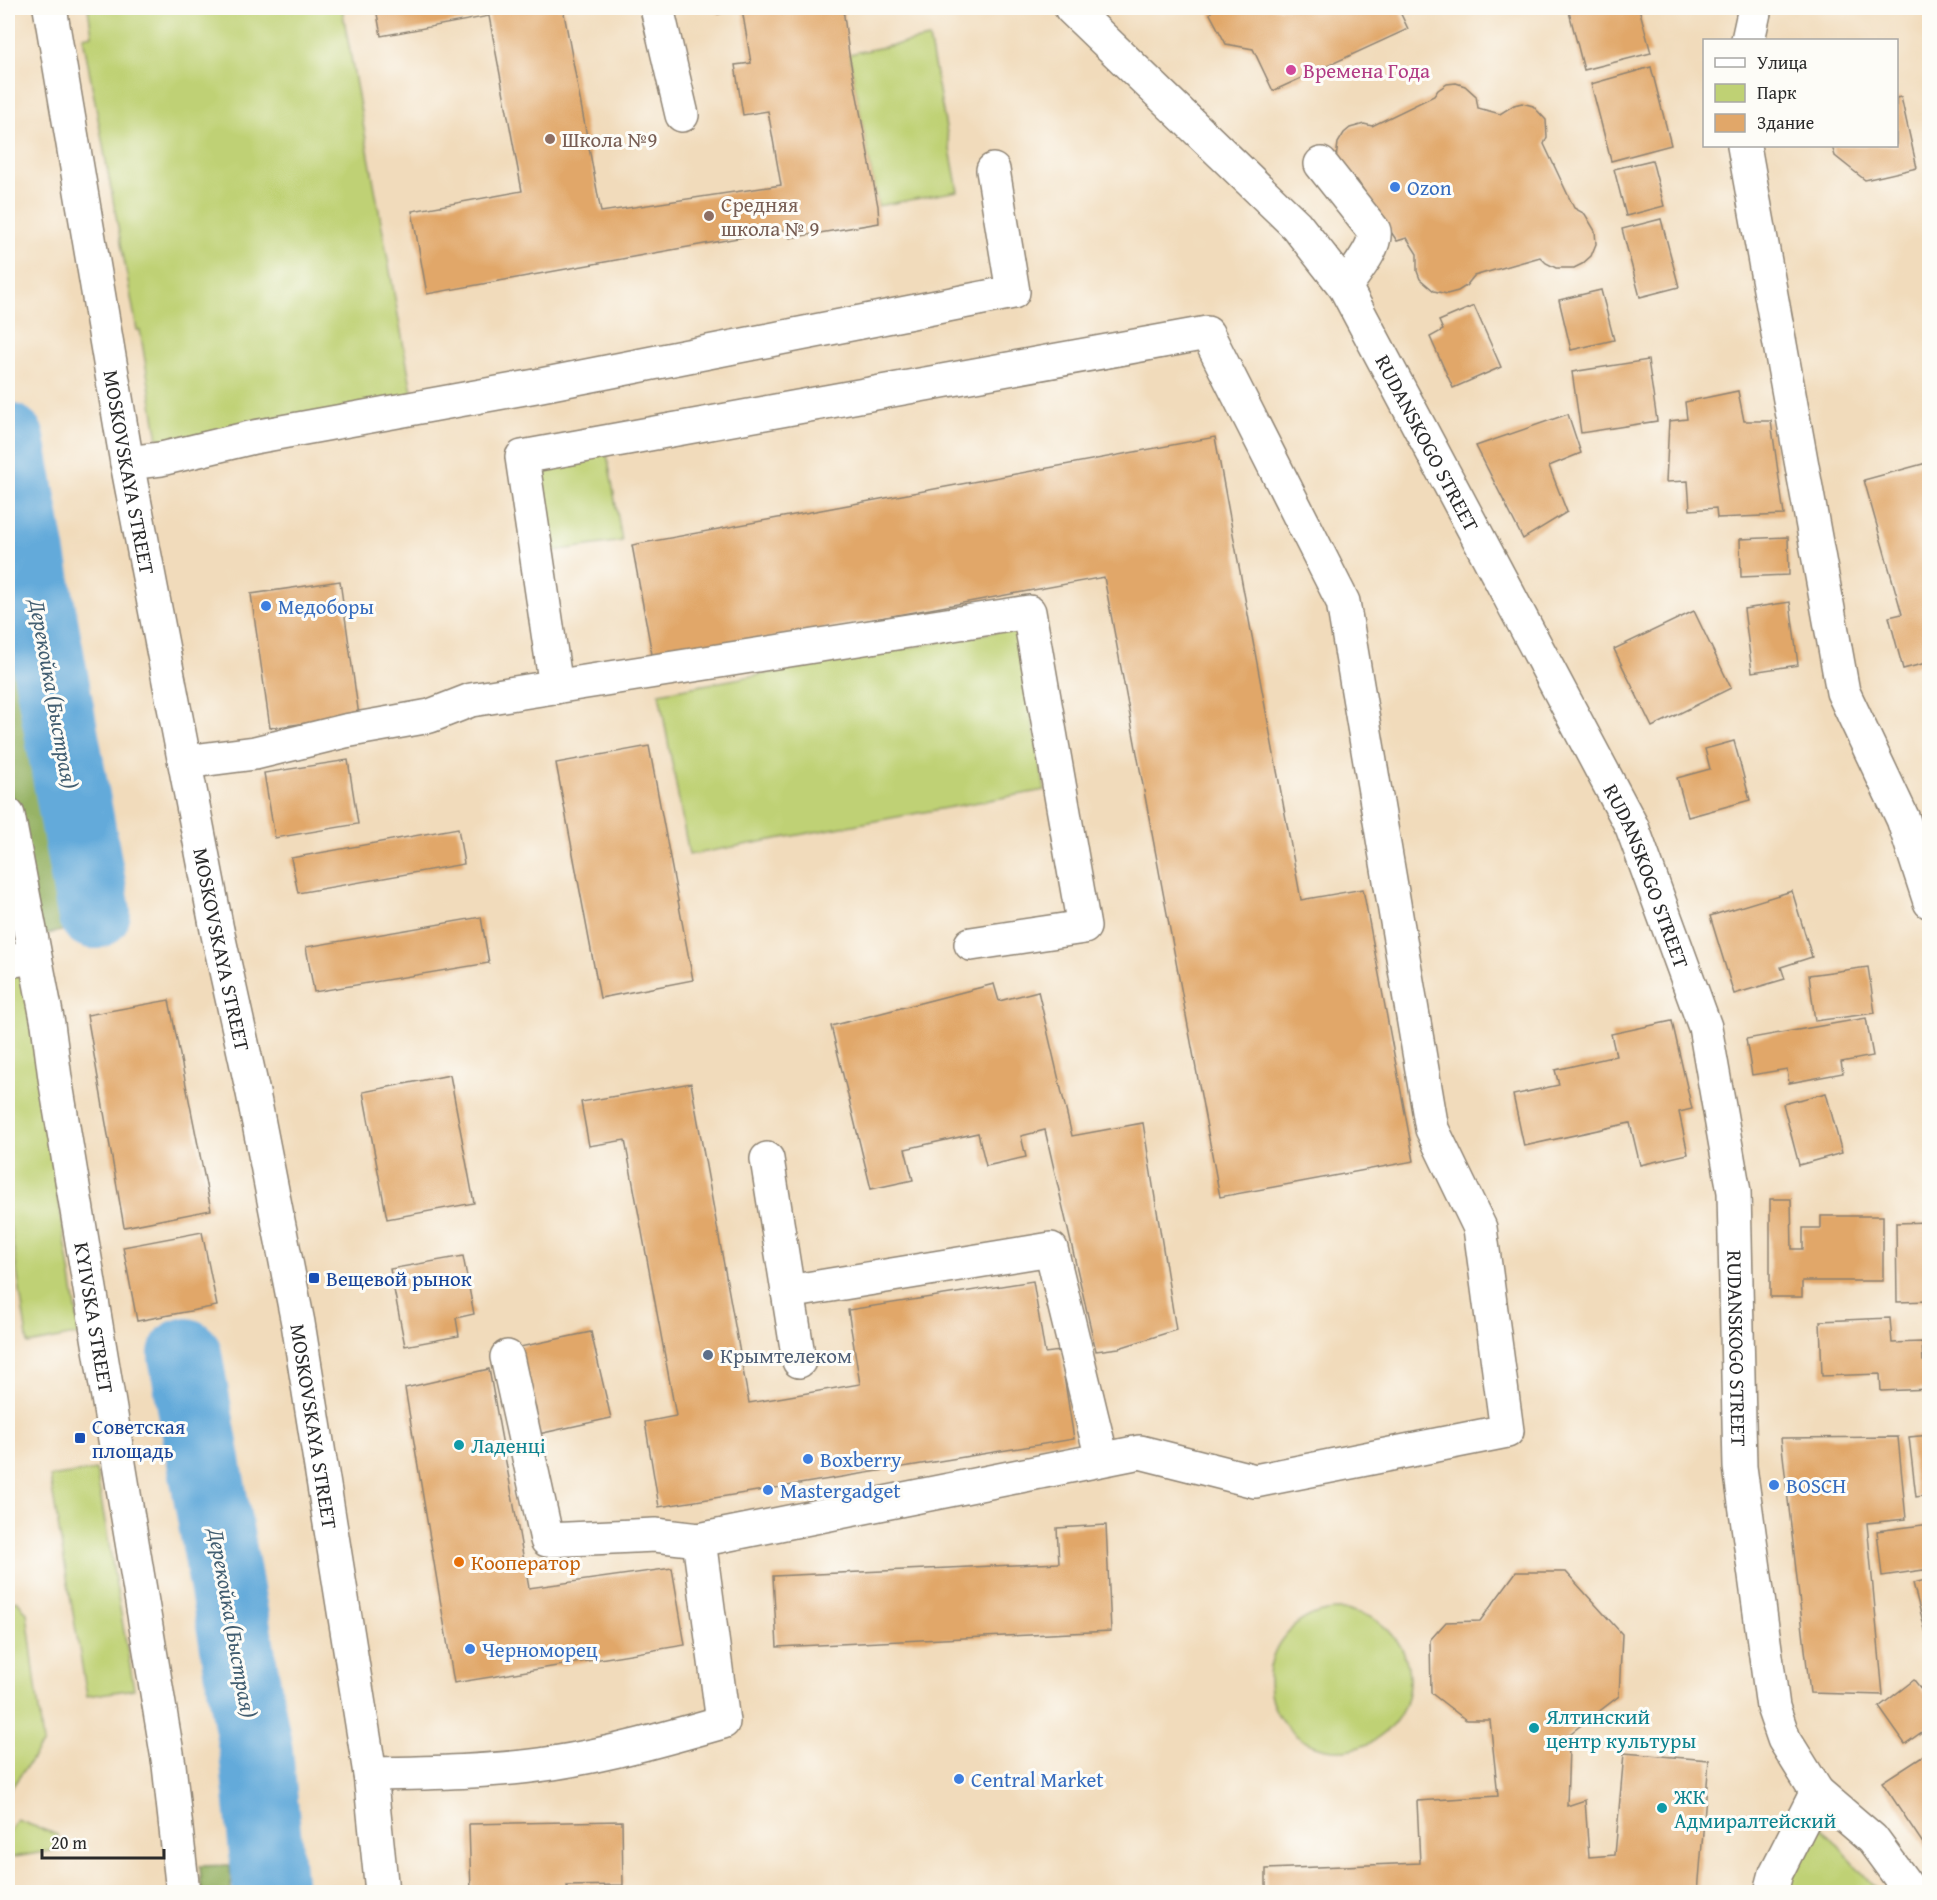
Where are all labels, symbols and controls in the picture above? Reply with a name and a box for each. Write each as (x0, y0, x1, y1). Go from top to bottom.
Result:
legend (1703, 39, 1898, 147)
text: Улица (1757, 49, 1808, 76)
place label: Времена Года (1303, 55, 1430, 86)
marker: Времена Года (1284, 63, 1298, 77)
text: Парк (1757, 79, 1797, 106)
text: Здание (1757, 109, 1814, 136)
place label: Школа №9 (562, 124, 657, 155)
marker: Школа №9 (543, 132, 557, 146)
place label: Ozon (1407, 172, 1452, 203)
marker: Ozon (1388, 180, 1402, 194)
place label: Средняя школа № 9 (721, 189, 819, 244)
marker: Средняя школа № 9 (702, 209, 716, 223)
street label: RUDANSKOGO STREET (1368, 349, 1488, 537)
street label: MOSKOVSKAYA STREET (96, 368, 164, 577)
place label: Медоборы (278, 591, 374, 622)
water label: Дерекойка (Быстрая) (21, 595, 86, 792)
marker: Медоборы (259, 599, 273, 613)
street label: RUDANSKOGO STREET (1596, 778, 1698, 973)
street label: MOSKOVSKAYA STREET (186, 845, 259, 1054)
street label: KYIVSKA STREET (67, 1240, 123, 1395)
street label: RUDANSKOGO STREET (1720, 1250, 1755, 1447)
place label: Вещевой рынок (326, 1263, 472, 1294)
marker: Вещевой рынок (307, 1271, 321, 1285)
street label: MOSKOVSKAYA STREET (283, 1322, 346, 1531)
place label: Крымтелеком (720, 1340, 852, 1371)
marker: Крымтелеком (701, 1348, 715, 1362)
place label: Советская площадь (92, 1411, 186, 1466)
place label: Ладенці (471, 1430, 546, 1461)
marker: Советская площадь (73, 1431, 87, 1445)
marker: Ладенці (452, 1438, 466, 1452)
place label: Boxberry (820, 1444, 902, 1475)
marker: Boxberry (801, 1452, 815, 1466)
place label: BOSCH (1786, 1470, 1846, 1501)
place label: Mastergadget (780, 1475, 901, 1506)
marker: BOSCH (1767, 1478, 1781, 1492)
marker: Mastergadget (761, 1483, 775, 1497)
water label: Дерекойка (Быстрая) (200, 1524, 265, 1721)
place label: Кооператор (471, 1547, 581, 1578)
marker: Кооператор (452, 1555, 466, 1569)
place label: Черноморец (482, 1634, 598, 1665)
marker: Черноморец (463, 1642, 477, 1656)
place label: Ялтинский центр культуры (1545, 1701, 1696, 1756)
marker: Ялтинский центр культуры (1527, 1721, 1541, 1735)
place label: Central Market (971, 1764, 1104, 1795)
marker: Central Market (952, 1772, 966, 1786)
place label: ЖК Адмиралтейский (1673, 1781, 1836, 1836)
marker: ЖК Адмиралтейский (1655, 1801, 1669, 1815)
scale bar (42, 1822, 164, 1860)
text: 20 m (51, 1829, 87, 1856)

